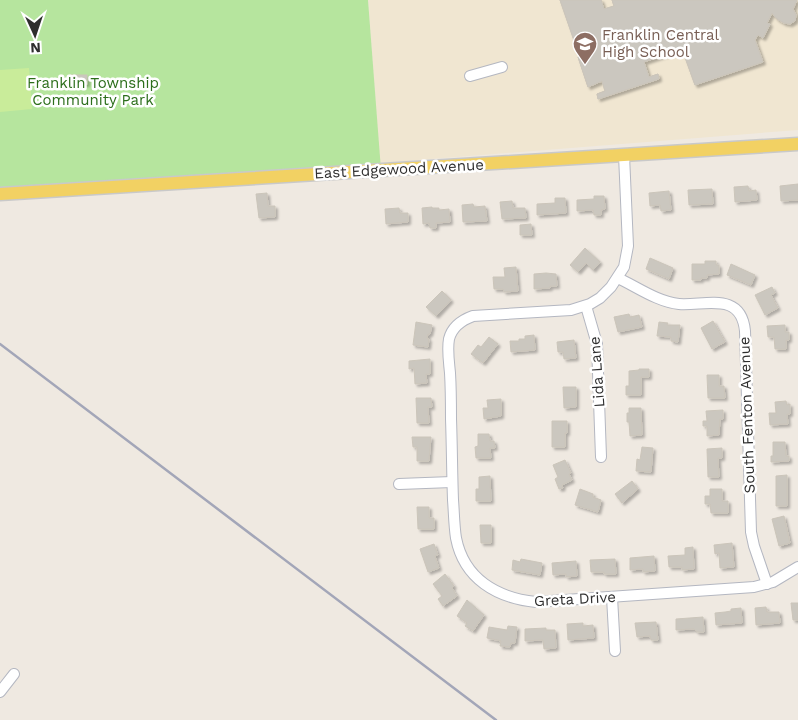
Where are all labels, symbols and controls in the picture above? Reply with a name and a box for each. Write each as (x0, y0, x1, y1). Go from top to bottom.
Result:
north arrow (10, 10, 60, 60)
place label: Franklin Central High School (602, 26, 720, 61)
school or university icon: Franklin Central High School (572, 31, 598, 65)
text: N (30, 40, 41, 56)
park label: Franklin Township Community Park (27, 74, 159, 109)
street label: East Edgewood Avenue (314, 156, 484, 182)
street label: Lida Lane (586, 336, 608, 408)
street label: South Fenton Avenue (735, 336, 759, 494)
street label: Greta Drive (534, 588, 616, 610)

